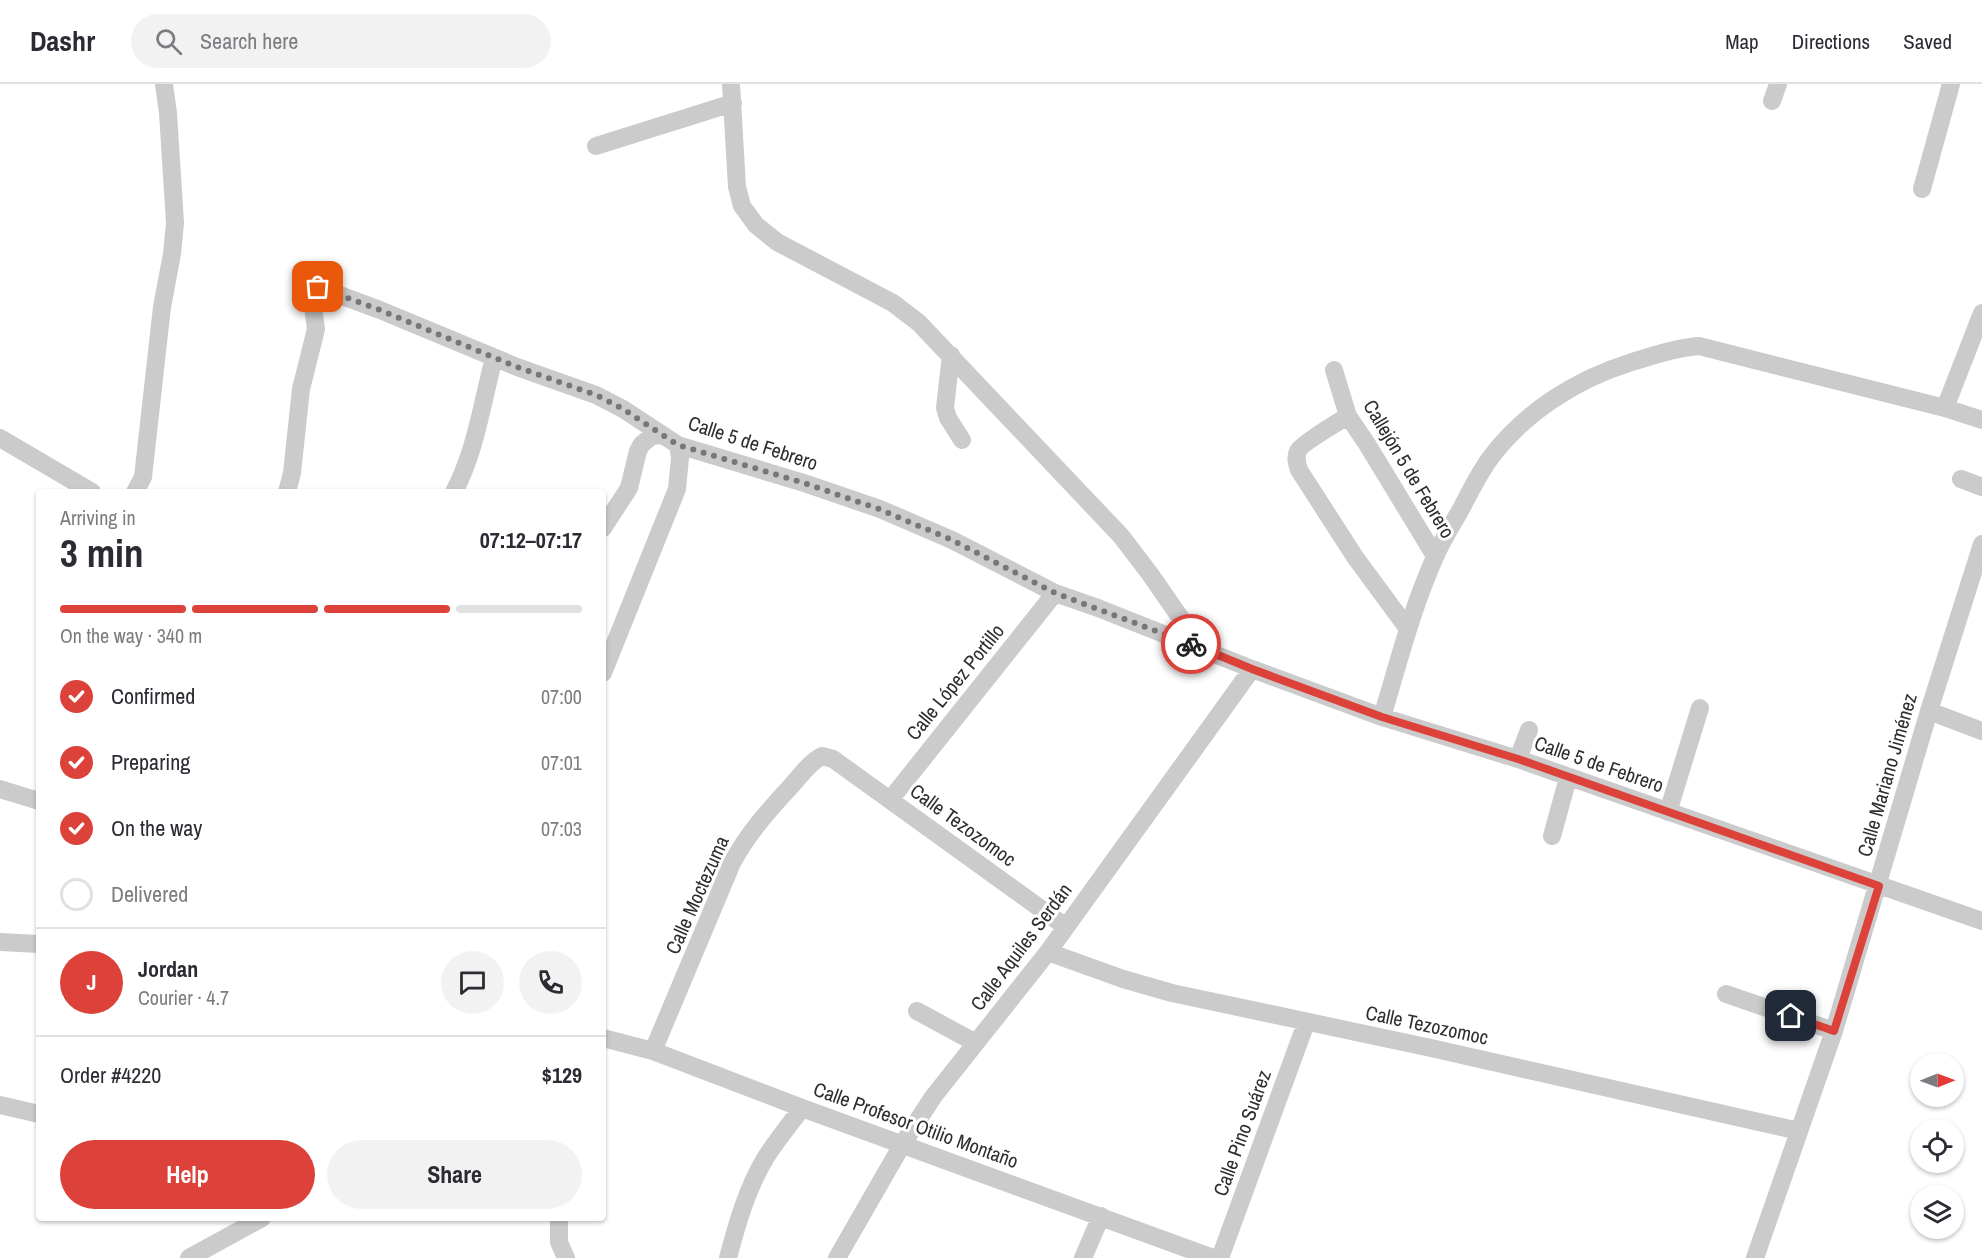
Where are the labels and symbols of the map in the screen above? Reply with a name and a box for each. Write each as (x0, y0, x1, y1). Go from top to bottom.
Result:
pin (292, 261, 343, 312)
street label: Callejón 5 de Febrero (1357, 395, 1461, 543)
street label: Calle 5 de Febrero (685, 409, 822, 476)
courier (1161, 614, 1221, 674)
street label: Calle López Portillo (899, 618, 1010, 745)
street label: Calle Mariano Jiménez (1850, 690, 1923, 860)
street label: Calle 5 de Febrero (1531, 729, 1667, 798)
street label: Calle Tezozomoc (905, 777, 1022, 872)
street label: Calle Moctezuma (658, 831, 735, 958)
street label: Calle Aquiles Serdán (964, 877, 1077, 1016)
pin (1765, 990, 1816, 1041)
street label: Calle Tezozomoc (1363, 998, 1491, 1051)
north arrow (1910, 1053, 1964, 1107)
street label: Calle Pino Suárez (1206, 1066, 1277, 1200)
street label: Calle Profesor Otilio Montaño (810, 1075, 1022, 1174)

